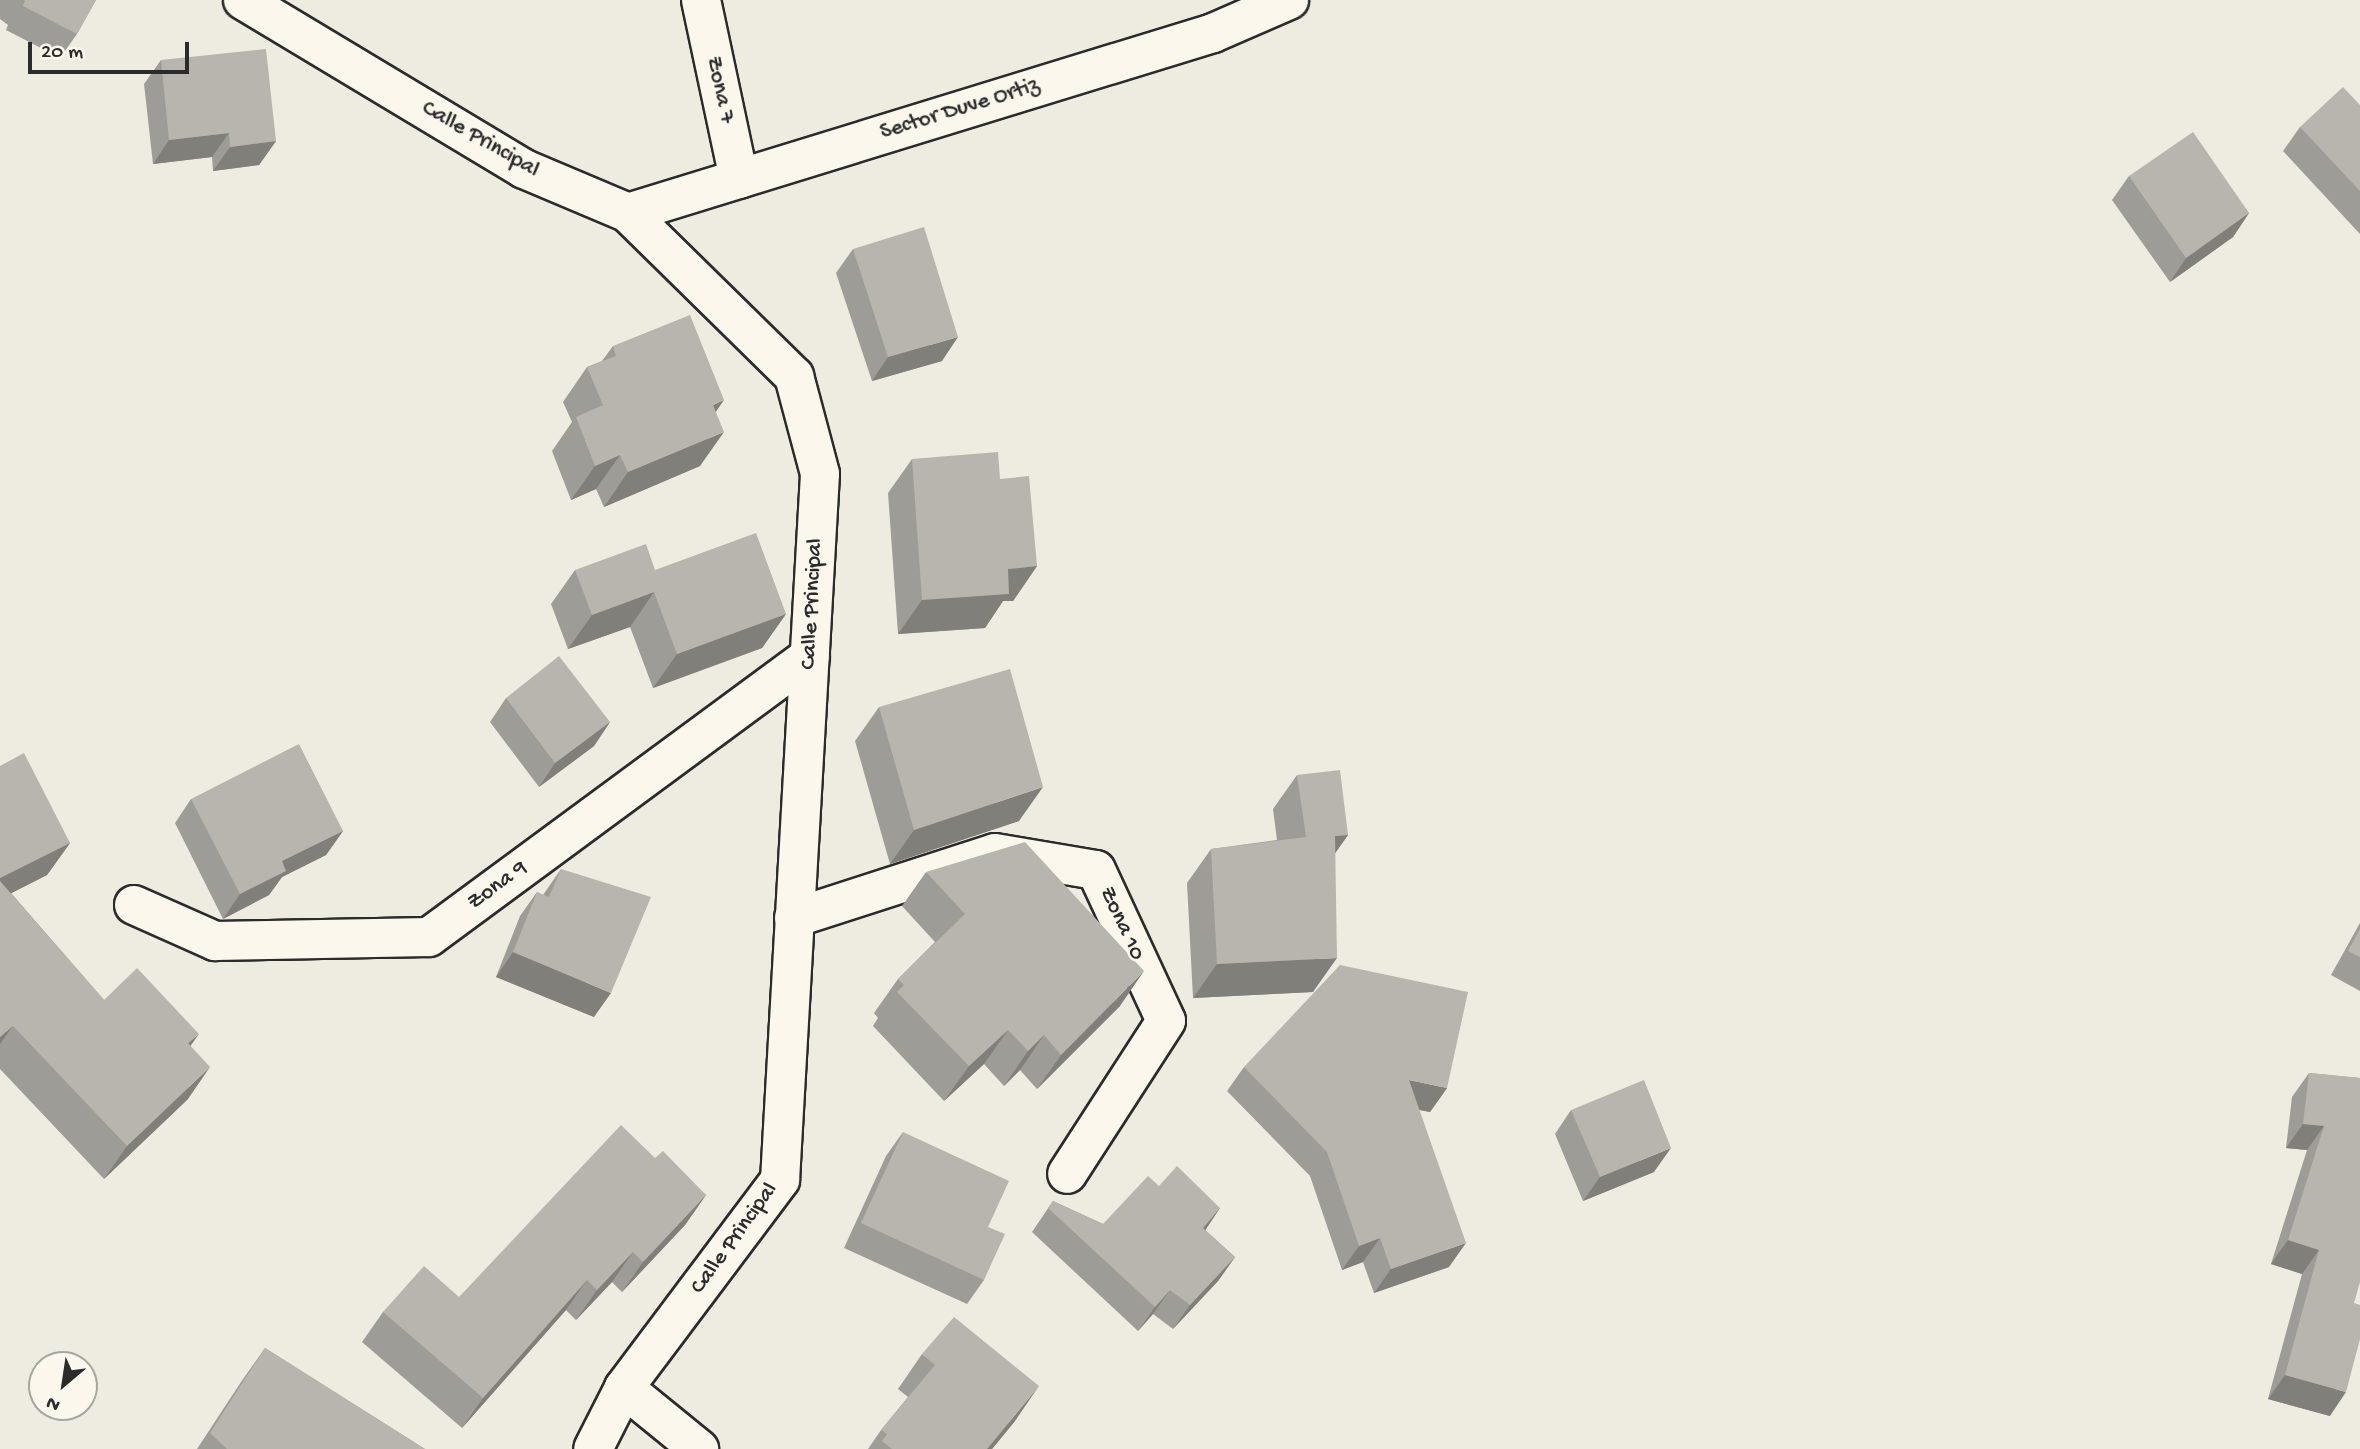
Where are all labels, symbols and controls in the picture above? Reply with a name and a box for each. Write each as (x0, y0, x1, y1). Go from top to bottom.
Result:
scale bar (32, 28, 192, 72)
text: 20 m (41, 41, 83, 66)
street label: Zona 7 (698, 54, 740, 126)
street label: Sector Duve Ortiz (877, 73, 1043, 147)
street label: Calle Principal (416, 95, 544, 185)
street label: Calle Principal (796, 538, 830, 670)
street label: Zona 9 (463, 855, 533, 917)
street label: Zona 10 (1092, 883, 1150, 965)
street label: Calle Principal (685, 1178, 785, 1300)
north arrow (28, 1351, 98, 1421)
text: N (43, 1390, 65, 1416)

